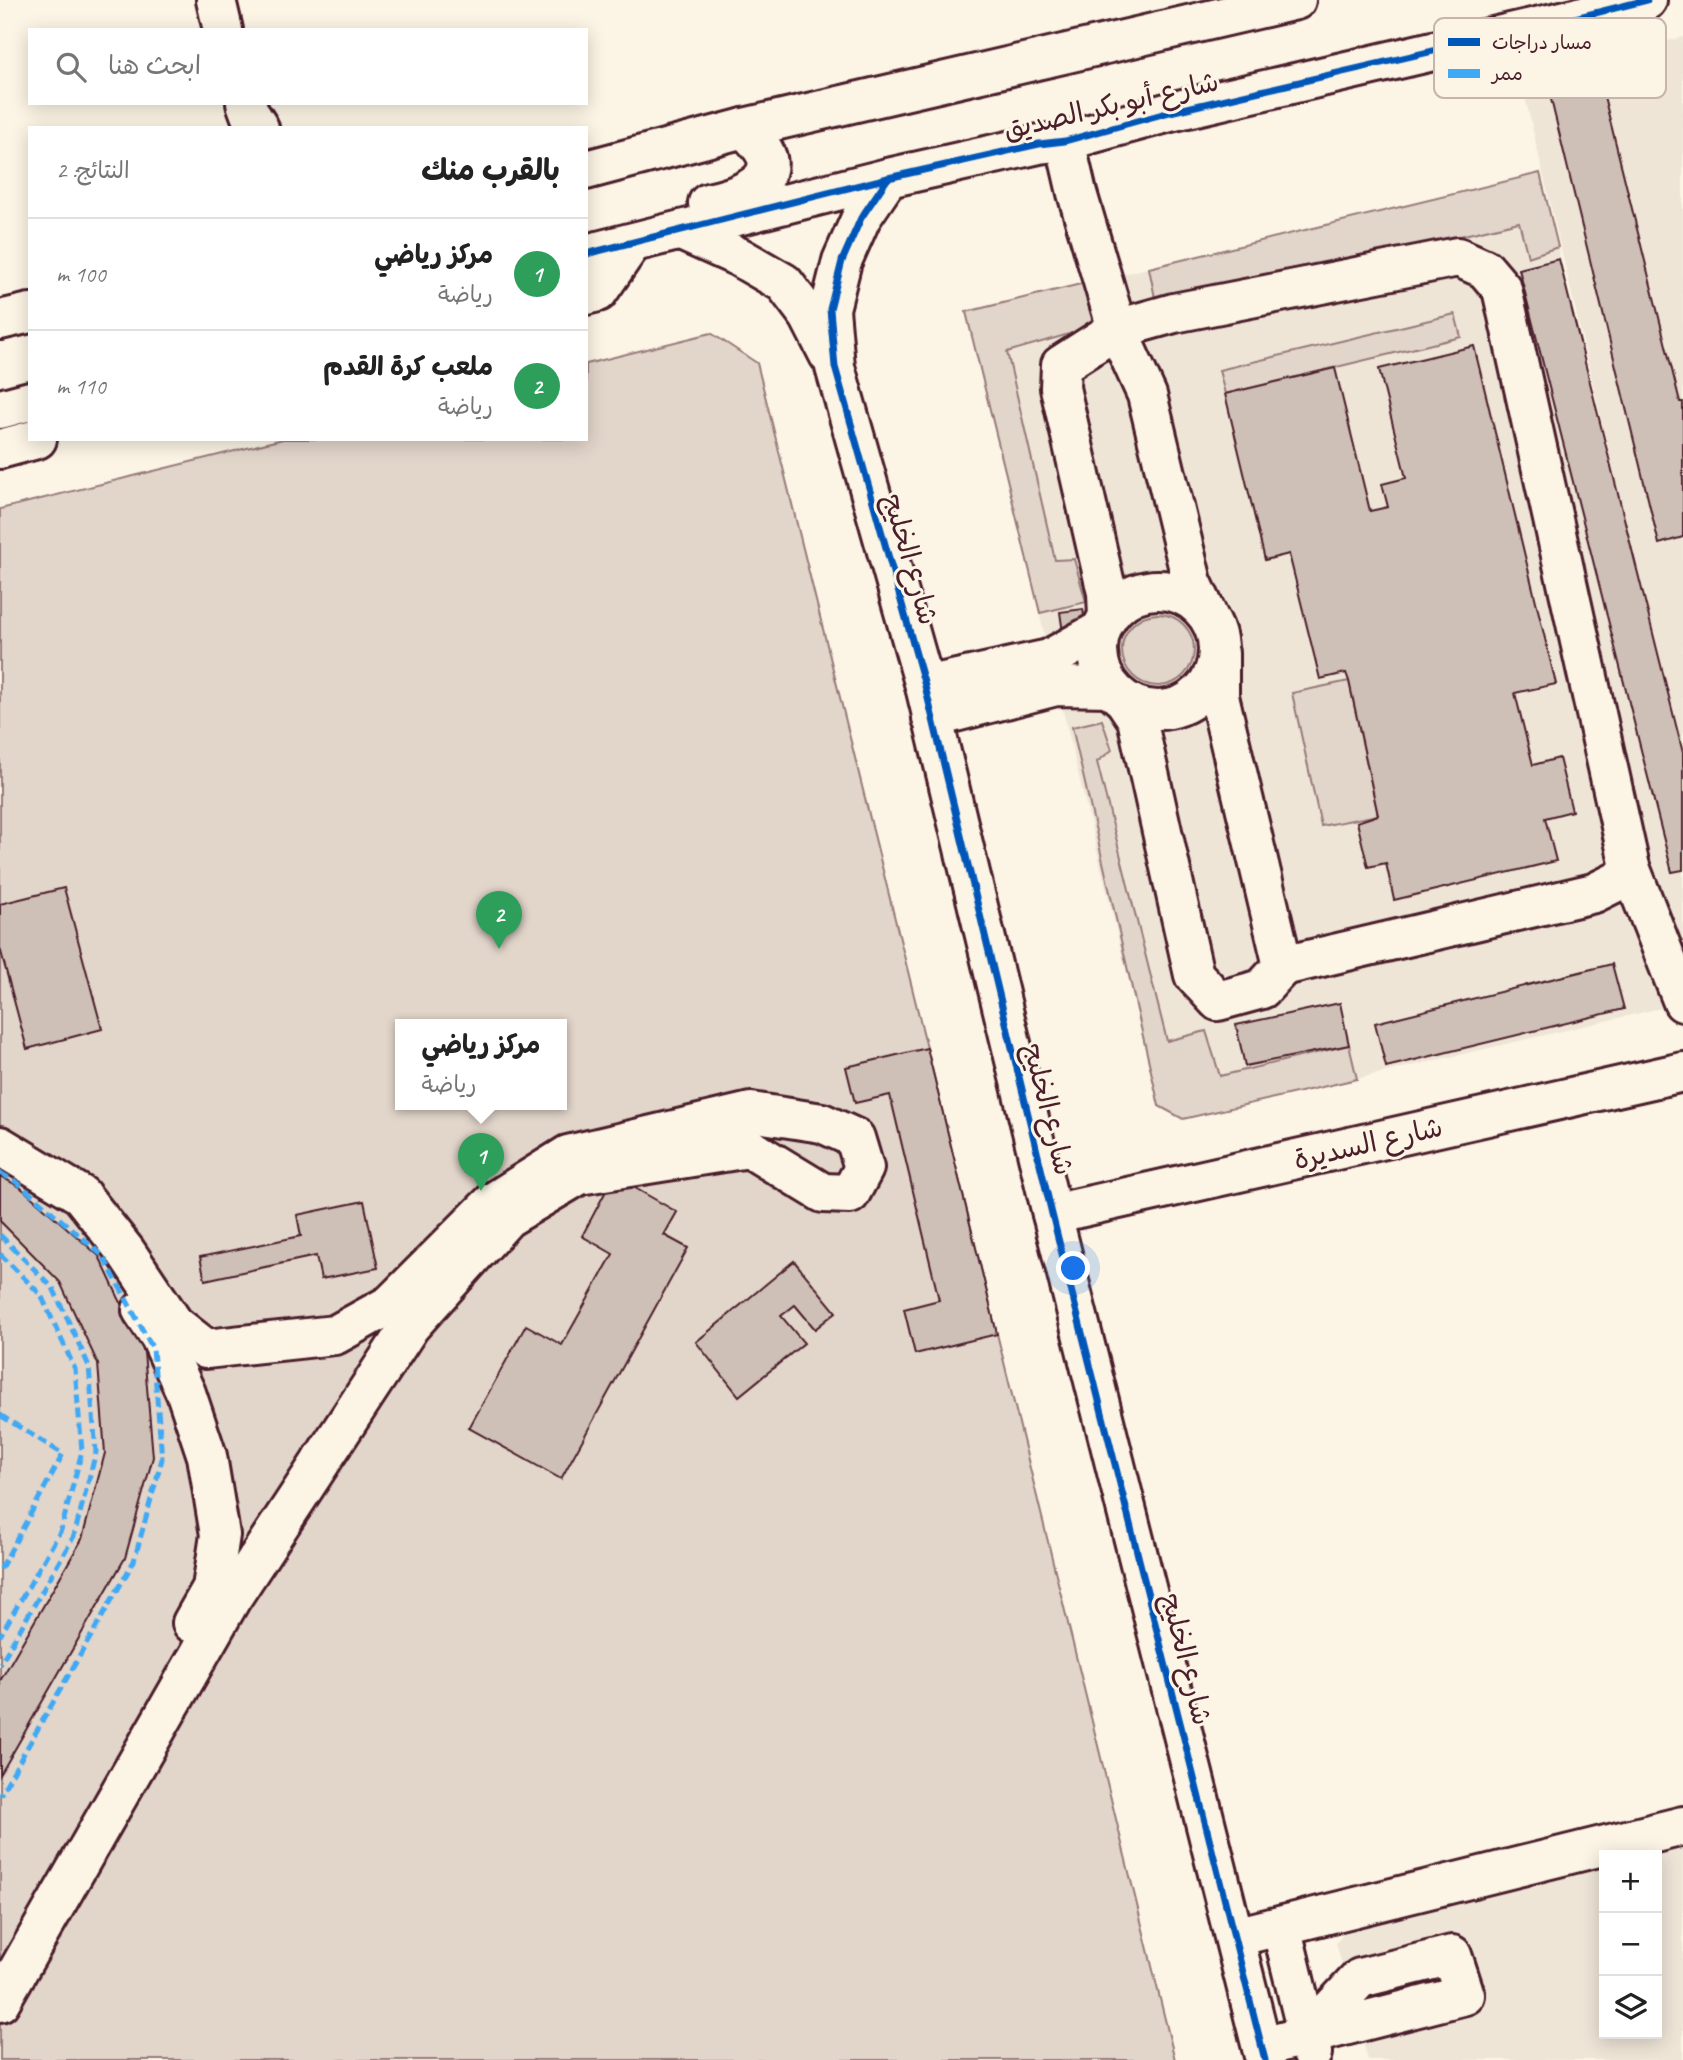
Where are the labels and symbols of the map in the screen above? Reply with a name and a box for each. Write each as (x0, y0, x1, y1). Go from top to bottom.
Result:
legend (1434, 18, 1666, 98)
text: مسار دراجات (1492, 31, 1592, 55)
text: ممر (1490, 62, 1523, 86)
street label: شارع أبو بكر الصديق (1000, 63, 1222, 149)
street label: شارع الخليج (874, 489, 946, 629)
pin: 2 (476, 891, 522, 949)
street label: شارع الخليج (1014, 1039, 1082, 1179)
street label: شارع السديرة (1290, 1109, 1446, 1179)
pin: 1 (458, 1133, 504, 1191)
your location (1056, 1251, 1090, 1285)
street label: شارع الخليج (1152, 1589, 1220, 1729)

